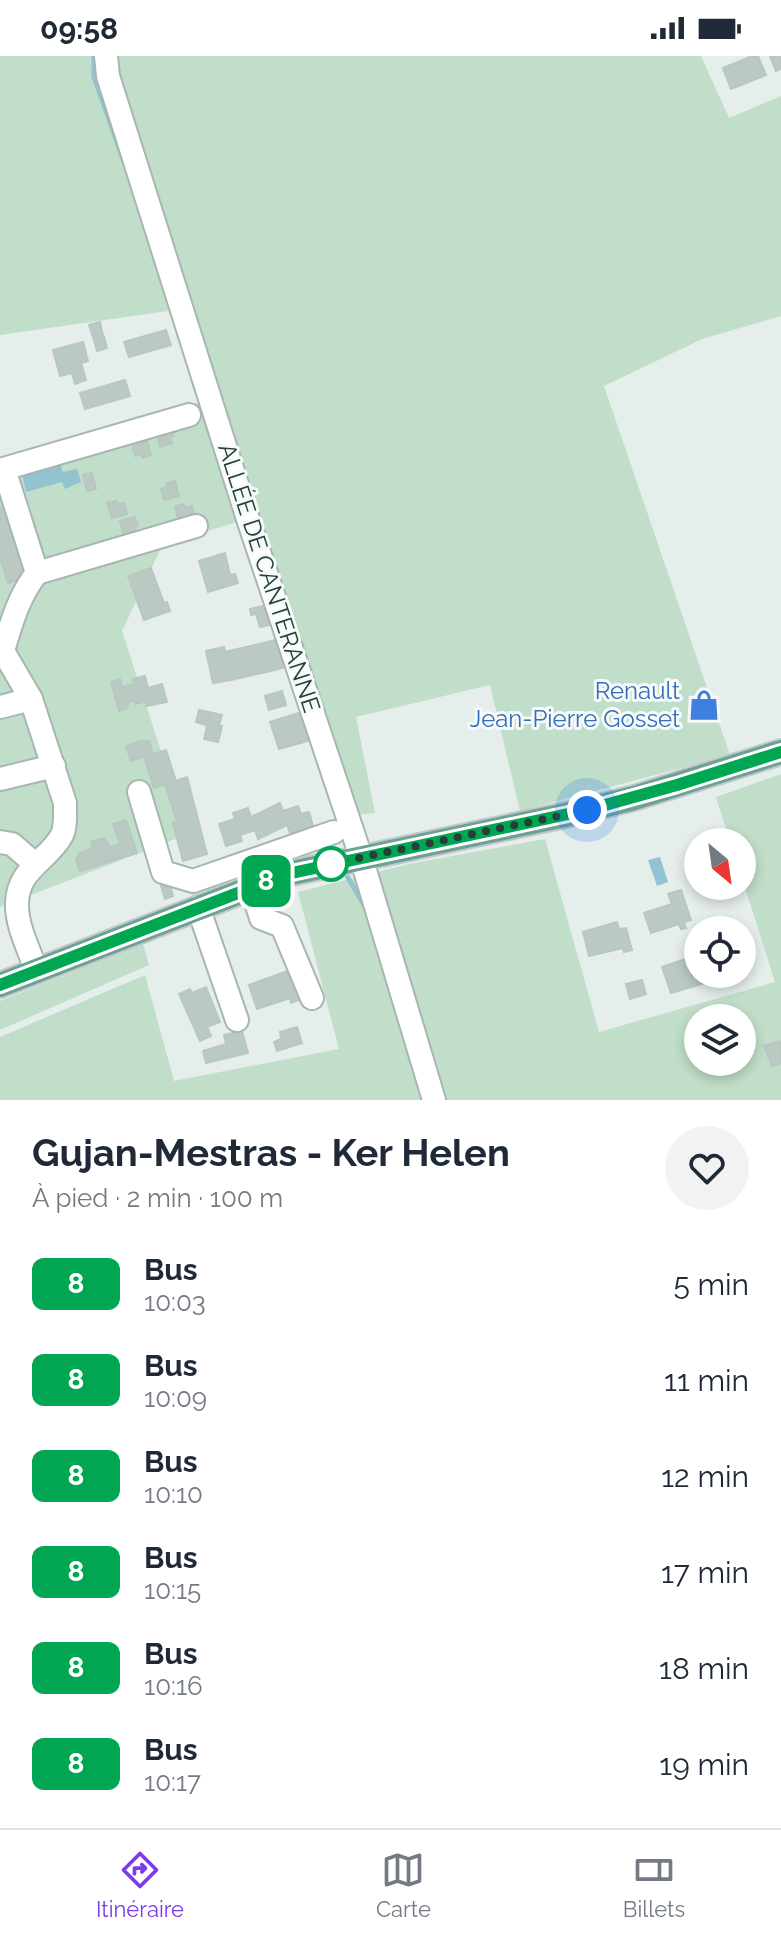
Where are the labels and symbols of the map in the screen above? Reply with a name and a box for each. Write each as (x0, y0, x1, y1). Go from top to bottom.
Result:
street label: ALLÉE DE CANTERANNE (212, 440, 327, 716)
place label: Renault Jean-Pierre Gosset (470, 676, 680, 733)
shop icon: Renault Jean-Pierre Gosset (687, 688, 721, 722)
your location (567, 790, 607, 830)
north arrow (684, 828, 756, 900)
unlabelled marker (314, 847, 348, 881)
line badge: 8 (240, 855, 292, 907)

